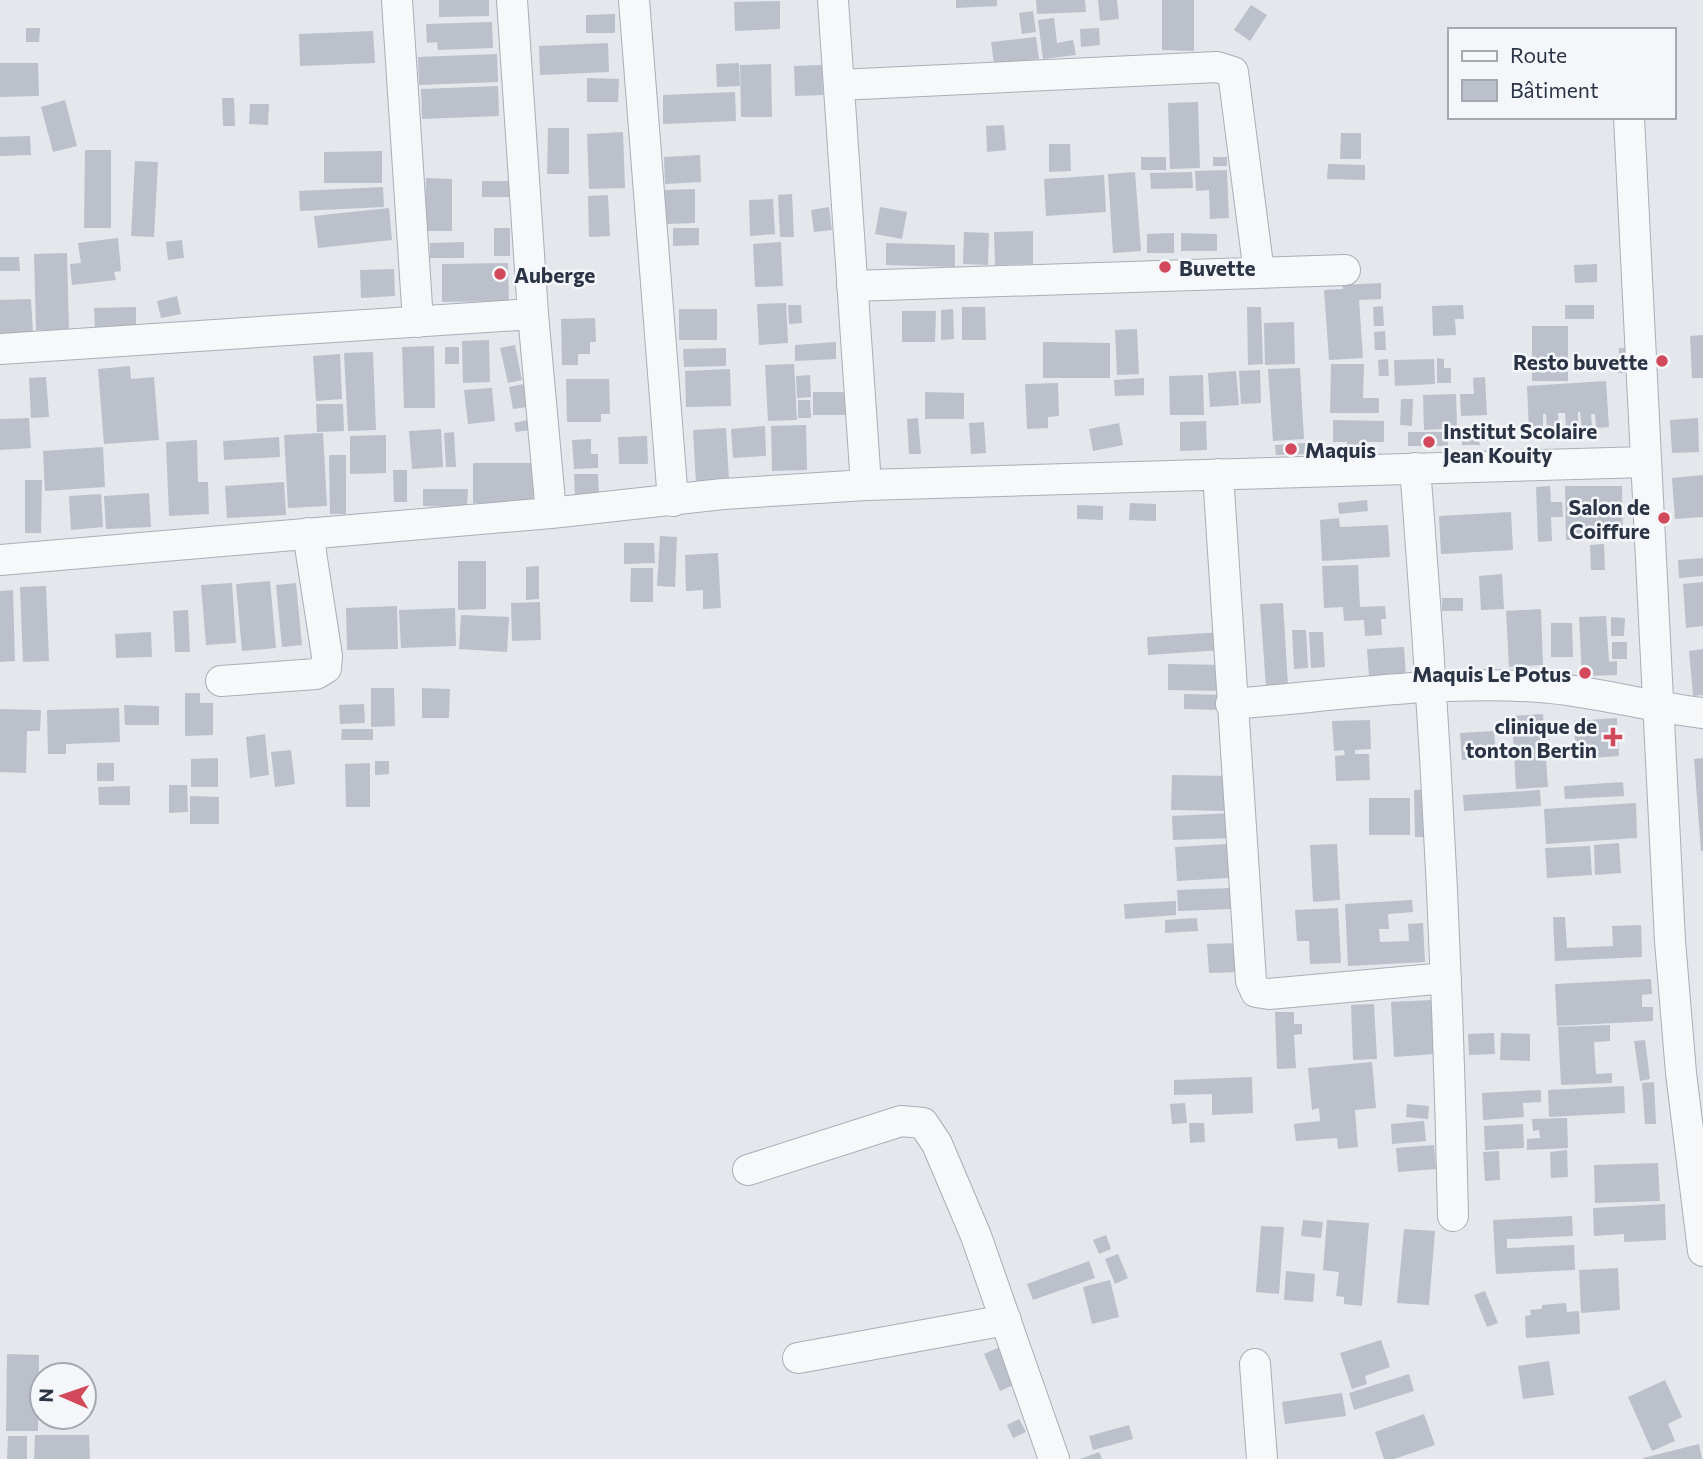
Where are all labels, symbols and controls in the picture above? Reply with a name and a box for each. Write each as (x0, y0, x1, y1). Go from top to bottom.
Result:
legend (1448, 28, 1675, 119)
text: Route (1510, 42, 1567, 67)
text: Bâtiment (1510, 77, 1599, 102)
place label: Buvette (1179, 255, 1256, 280)
marker: Buvette (1157, 259, 1173, 275)
place label: Auberge (514, 262, 595, 287)
marker: Auberge (492, 266, 508, 282)
place label: Resto buvette (1513, 349, 1648, 374)
marker: Resto buvette (1654, 353, 1670, 369)
place label: Institut Scolaire Jean Kouity (1443, 418, 1597, 467)
marker: Institut Scolaire Jean Kouity (1421, 434, 1437, 450)
place label: Maquis (1305, 437, 1376, 462)
marker: Maquis (1283, 441, 1299, 457)
place label: Salon de Coiffure (1569, 494, 1650, 543)
marker: Salon de Coiffure (1656, 510, 1672, 526)
place label: Maquis Le Potus (1412, 661, 1571, 686)
marker: Maquis Le Potus (1577, 665, 1593, 681)
place label: clinique de tonton Bertin (1466, 713, 1597, 762)
marker: clinique de tonton Bertin (1603, 727, 1623, 747)
north arrow (28, 1361, 98, 1431)
text: N (34, 1388, 57, 1403)

